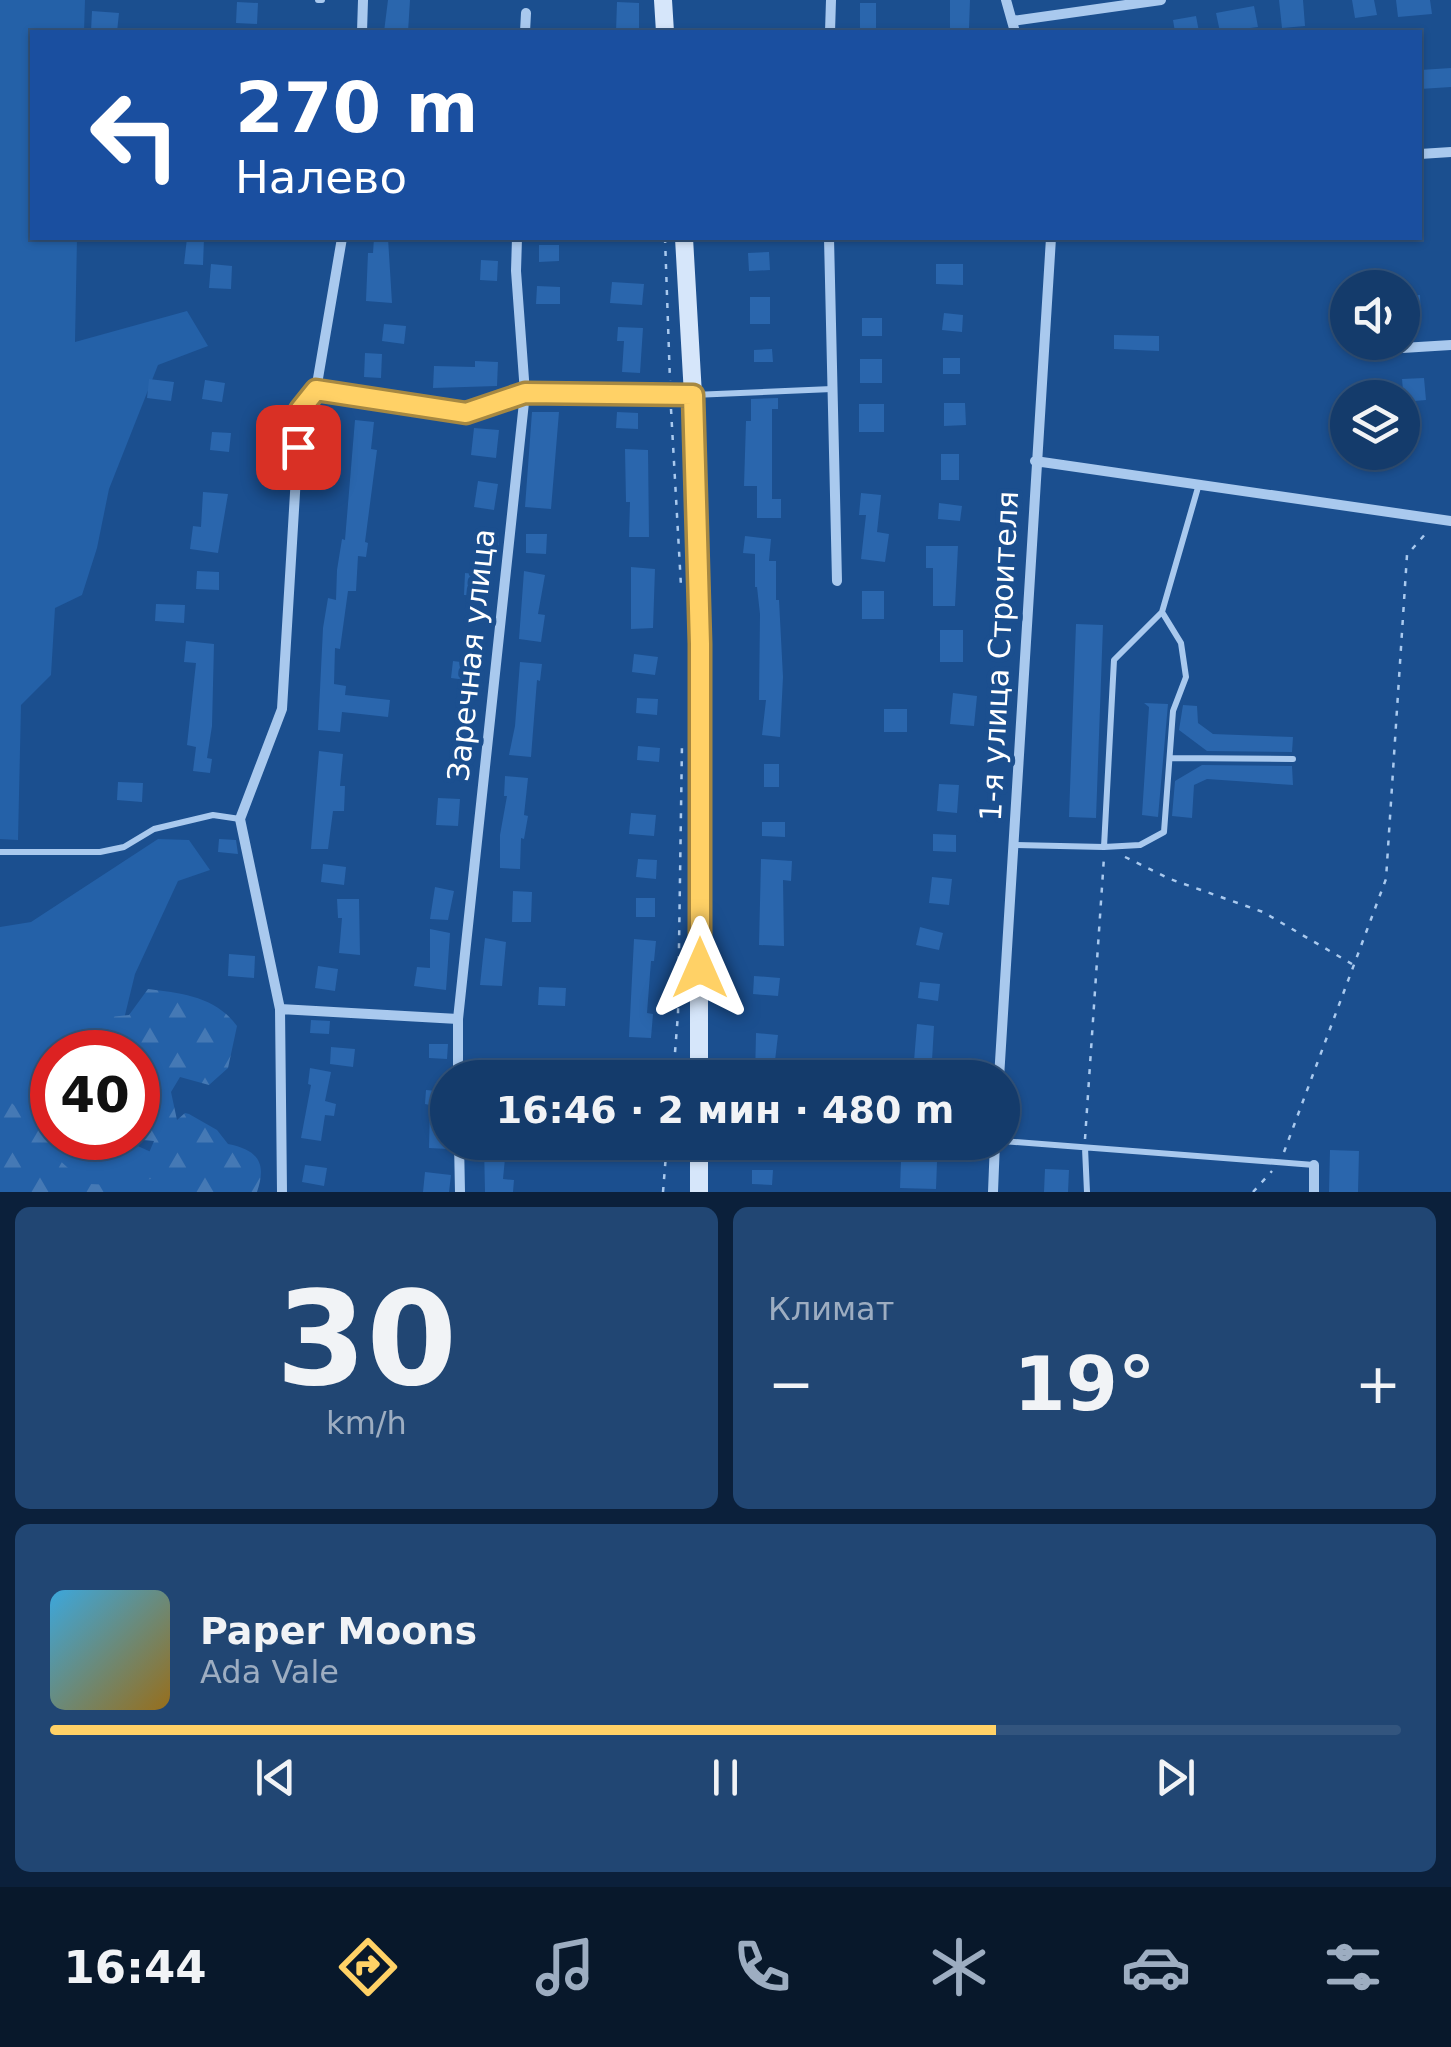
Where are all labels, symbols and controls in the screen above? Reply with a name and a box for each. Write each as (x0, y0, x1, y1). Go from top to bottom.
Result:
text: 270 m (235, 67, 478, 149)
icon: left (70, 70, 200, 200)
text: Налево (235, 151, 407, 204)
map controls (1330, 270, 1420, 470)
button: sound (1330, 270, 1420, 360)
button: layers (1330, 380, 1420, 470)
pin (256, 405, 341, 490)
icon: arrive (271, 420, 326, 475)
street label: 1-я улица Строителя (973, 490, 1025, 822)
street label: Заречная улица (440, 527, 502, 783)
position arrow (648, 916, 752, 1020)
speed limit sign: 40 (30, 1030, 160, 1160)
text: 16:46 · 2 мин · 480 m (496, 1088, 954, 1132)
text: 30 (276, 1263, 457, 1415)
text: Климат (768, 1290, 894, 1328)
text: 19° (1014, 1340, 1155, 1428)
text: − (768, 1352, 814, 1416)
text: + (1355, 1352, 1401, 1416)
text: km/h (326, 1404, 407, 1442)
text: Paper Moons (200, 1609, 477, 1653)
text: Ada Vale (200, 1653, 339, 1691)
icon: previous (248, 1750, 303, 1805)
icon: pause (698, 1750, 753, 1805)
icon: next (1148, 1750, 1203, 1805)
icon: directions (333, 1932, 403, 2002)
icon: music (530, 1932, 600, 2002)
icon: phone (727, 1932, 797, 2002)
icon: climate (924, 1932, 994, 2002)
icon: car (1121, 1932, 1191, 2002)
icon: filters (1318, 1932, 1388, 2002)
text: 16:44 (63, 1941, 207, 1994)

